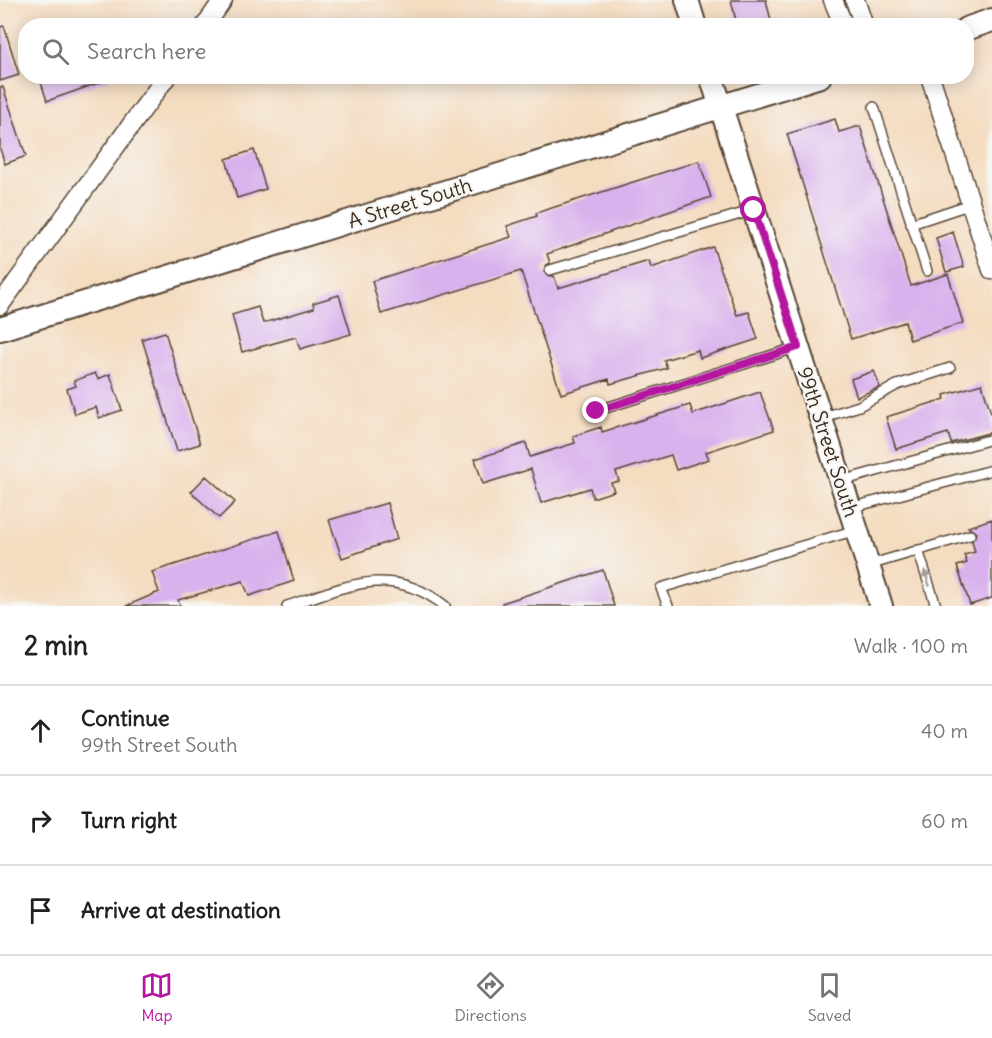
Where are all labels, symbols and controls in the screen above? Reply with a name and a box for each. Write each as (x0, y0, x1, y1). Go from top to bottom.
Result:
search box (18, 18, 974, 84)
icon: search (39, 35, 72, 68)
text: Search here (87, 37, 206, 65)
street label: A Street South (345, 172, 475, 233)
route start (740, 196, 766, 222)
street label: 99th Street South (792, 364, 865, 520)
route end (582, 397, 608, 423)
one-way arrow (922, 569, 931, 587)
text: 2 min (24, 629, 88, 662)
text: Walk · 100 m (854, 633, 968, 658)
text: Continue (81, 704, 170, 732)
icon: ahead (24, 714, 57, 747)
text: 40 m (921, 718, 968, 743)
text: 99th Street South (81, 732, 238, 757)
icon: right (24, 804, 57, 837)
text: Turn right (81, 806, 177, 834)
text: 60 m (921, 808, 968, 833)
icon: arrive (24, 894, 57, 927)
text: Arrive at destination (81, 896, 281, 924)
tab: Map (140, 969, 173, 1025)
tab: Directions (454, 969, 527, 1025)
tab: Saved (808, 969, 852, 1025)

